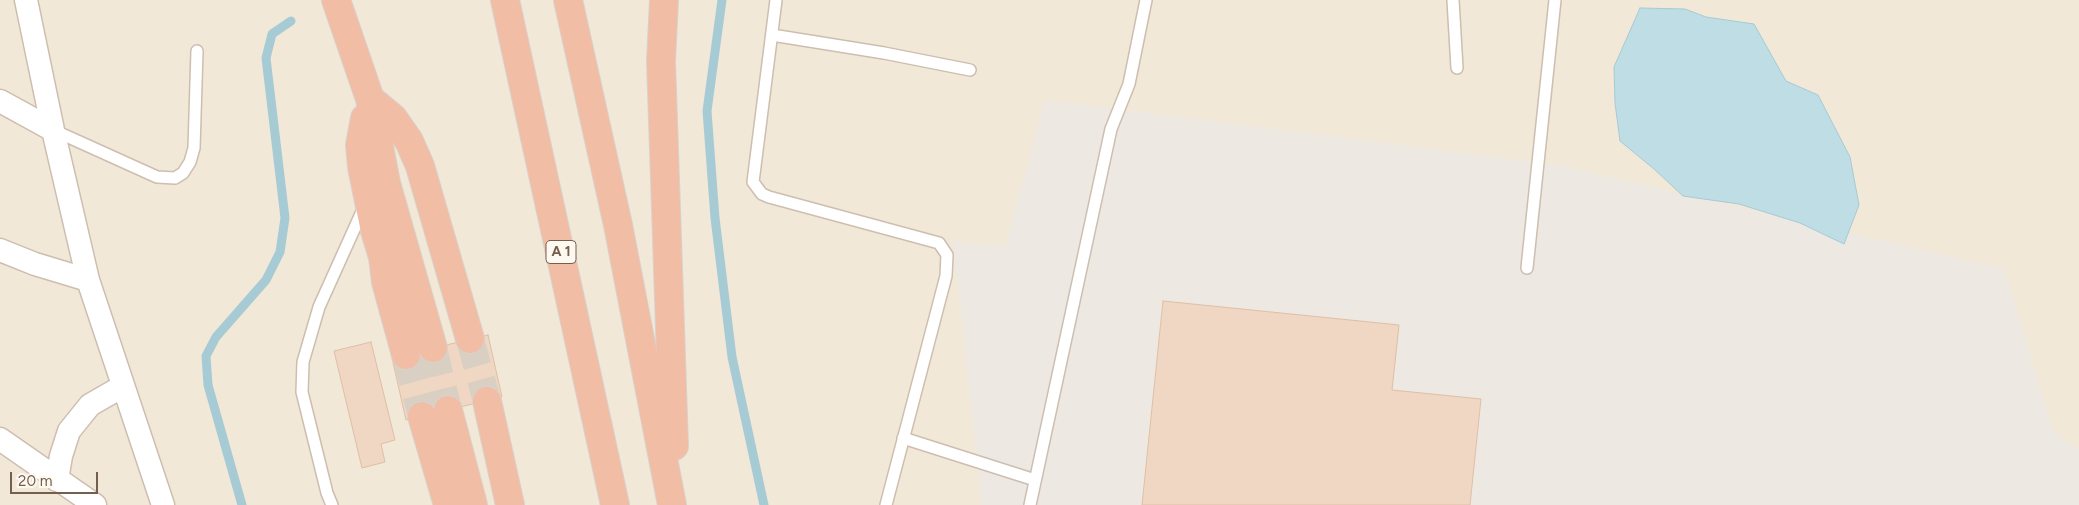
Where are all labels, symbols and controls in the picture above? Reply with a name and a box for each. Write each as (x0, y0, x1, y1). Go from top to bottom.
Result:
road number: A 1 (546, 240, 576, 264)
scale bar (12, 462, 100, 494)
text: 20 m (18, 472, 52, 490)

